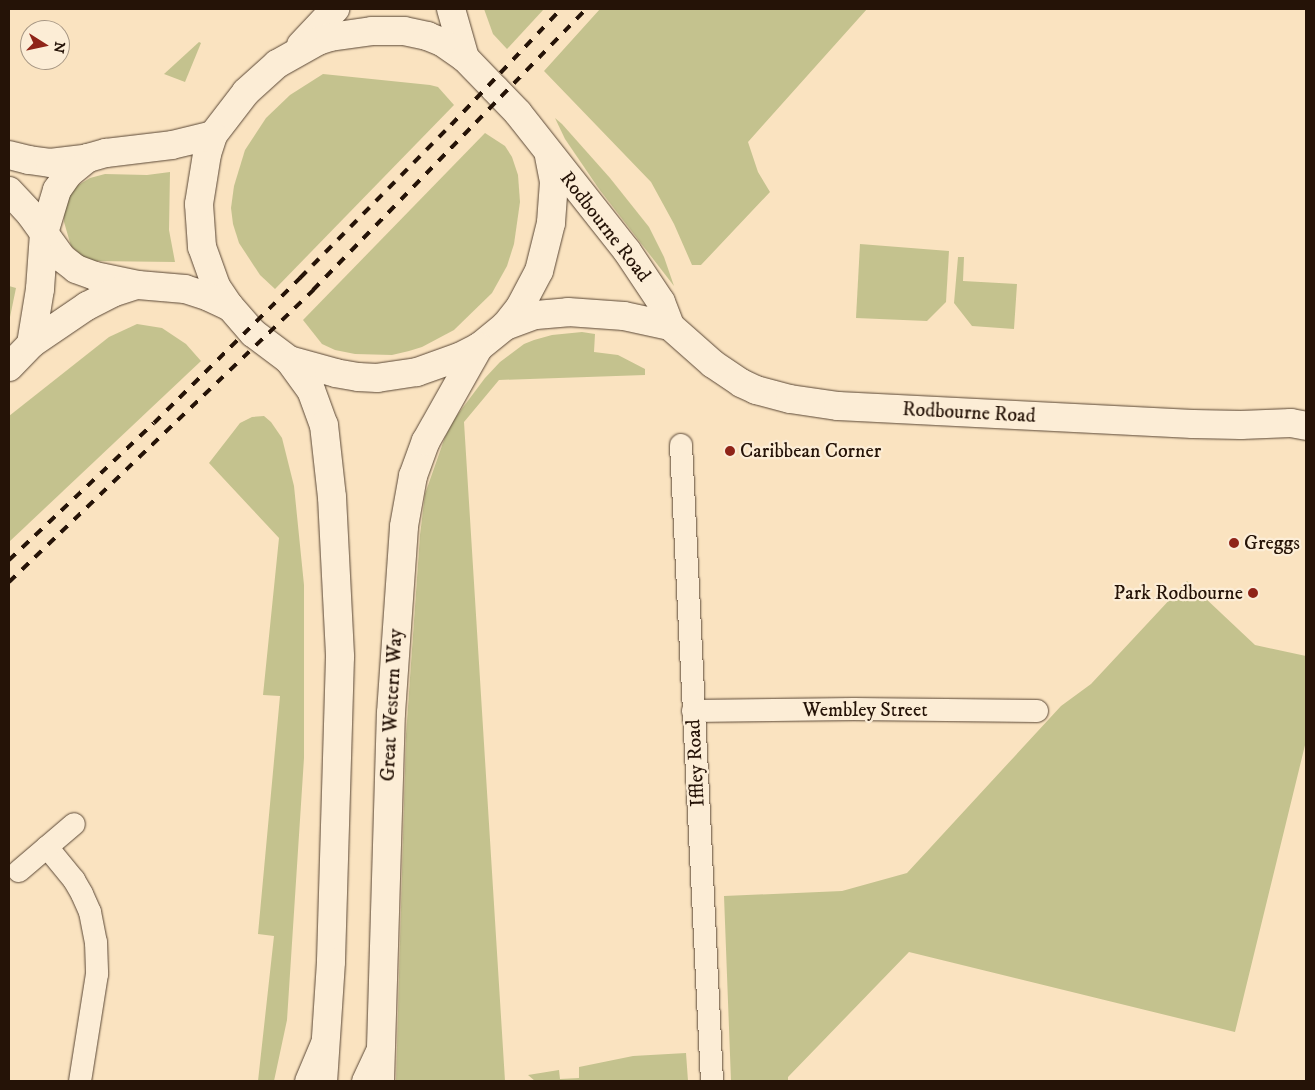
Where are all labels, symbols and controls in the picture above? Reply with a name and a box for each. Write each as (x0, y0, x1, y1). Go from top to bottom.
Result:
north arrow (20, 20, 70, 70)
text: N (49, 40, 69, 55)
street label: Rodbourne Road (554, 167, 656, 287)
street label: Rodbourne Road (902, 398, 1036, 428)
place label: Caribbean Corner (740, 439, 881, 463)
marker: Caribbean Corner (724, 445, 736, 457)
place label: Greggs (1244, 531, 1300, 555)
marker: Greggs (1228, 537, 1240, 549)
place label: Park Rodbourne (1114, 581, 1243, 605)
marker: Park Rodbourne (1247, 587, 1259, 599)
street label: Great Western Way (376, 628, 408, 782)
street label: Wembley Street (802, 698, 928, 722)
street label: Iffley Road (682, 719, 710, 807)

